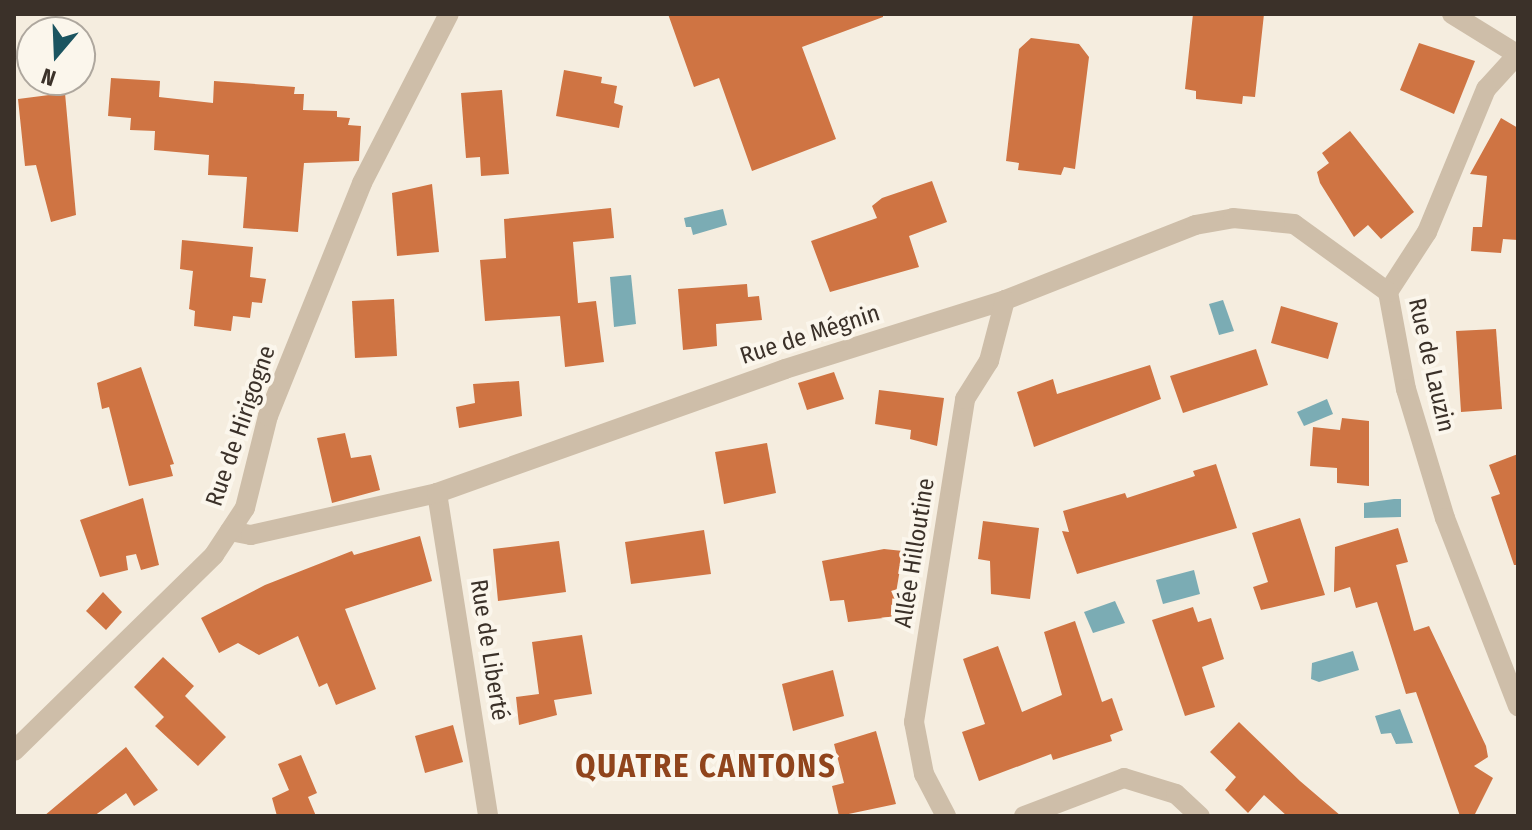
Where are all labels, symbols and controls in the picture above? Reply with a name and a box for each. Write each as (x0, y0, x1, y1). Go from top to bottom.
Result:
north arrow (16, 16, 96, 96)
text: N (38, 62, 59, 92)
street label: Rue de Lauzin (1402, 295, 1460, 435)
street label: Rue de Mégnin (737, 299, 883, 371)
street label: Rue de Hirigogne (200, 342, 282, 510)
street label: Allée Hilloutine (889, 476, 941, 630)
street label: Rue de Liberté (464, 577, 514, 723)
district label: QUATRE CANTONS (575, 747, 837, 785)

